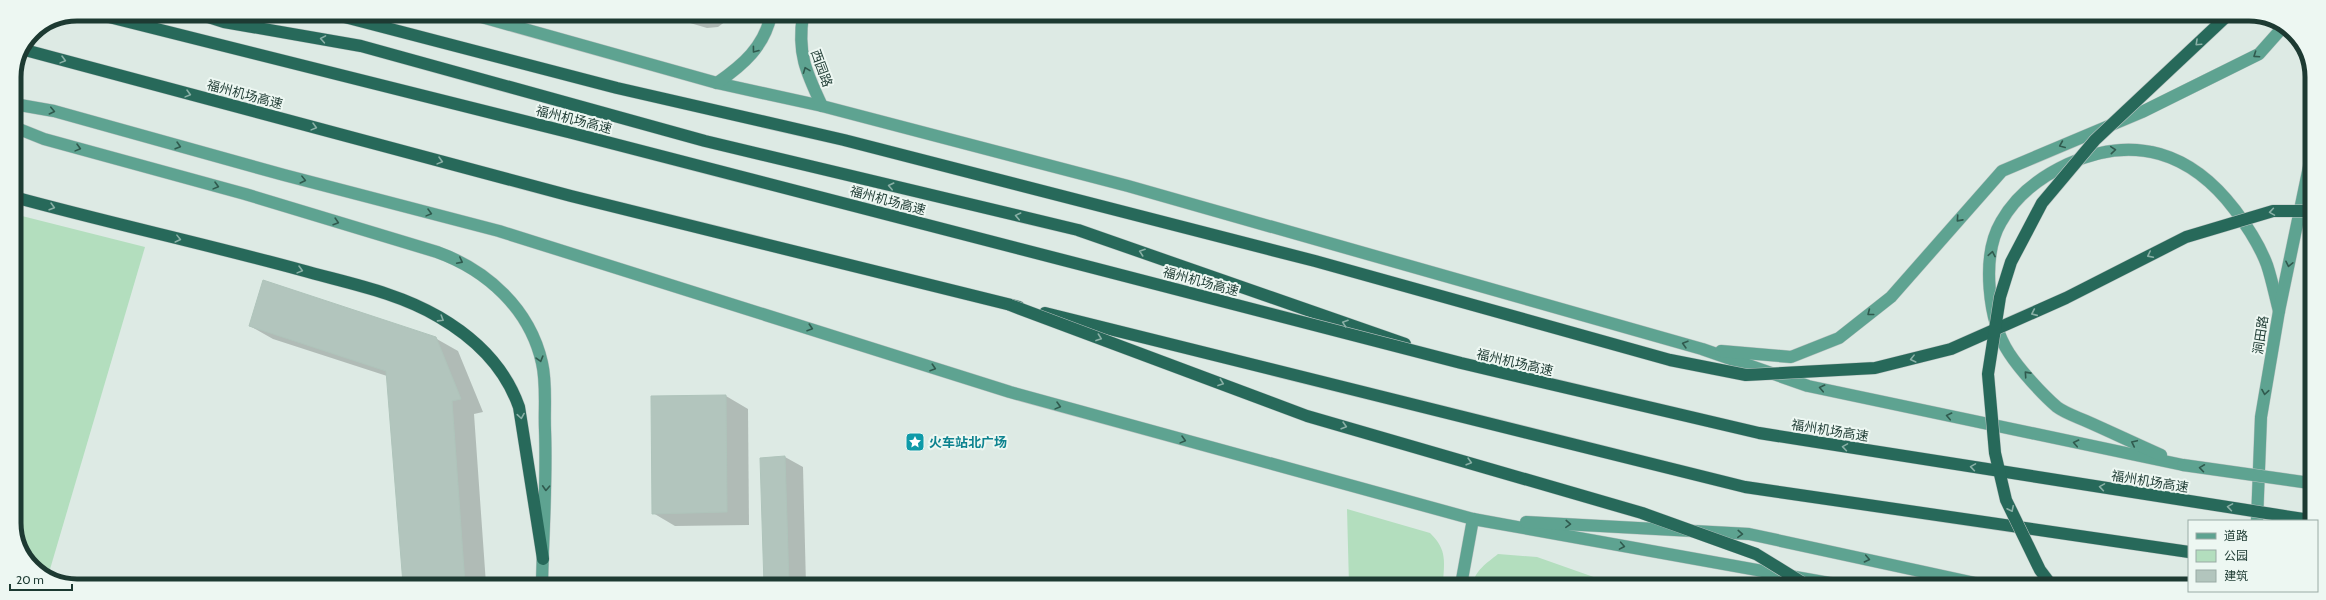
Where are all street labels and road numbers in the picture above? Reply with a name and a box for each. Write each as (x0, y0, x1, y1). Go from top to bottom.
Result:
street label: 西园路 (808, 47, 836, 89)
street label: 福州机场高速 (205, 76, 285, 112)
street label: 福州机场高速 (534, 102, 614, 136)
street label: 福州机场高速 (848, 182, 928, 218)
street label: 福州机场高速 (1161, 263, 1241, 299)
street label: 涧田路 (2249, 314, 2271, 356)
street label: 福州机场高速 (1475, 345, 1555, 379)
street label: 福州机场高速 (1790, 416, 1870, 444)
street label: 福州机场高速 (2110, 467, 2190, 495)

